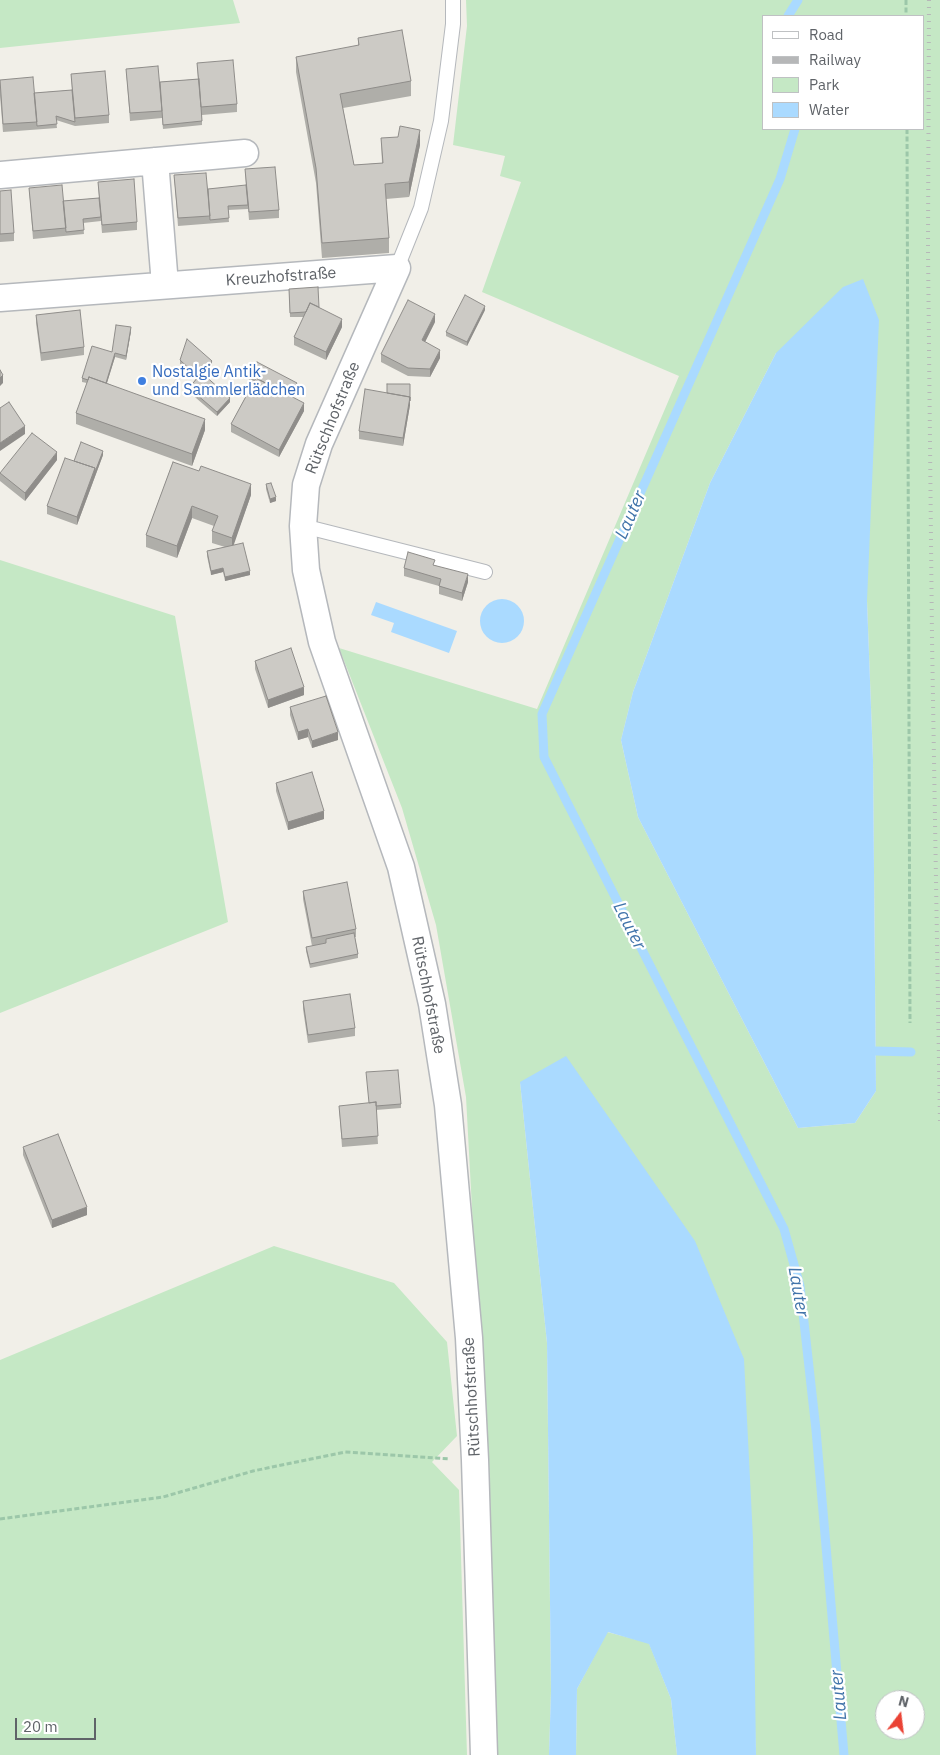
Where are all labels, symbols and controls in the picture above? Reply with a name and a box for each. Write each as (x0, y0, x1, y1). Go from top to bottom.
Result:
legend (762, 15, 925, 130)
text: Road (809, 25, 844, 44)
text: Railway (809, 50, 861, 69)
text: Park (809, 75, 839, 94)
text: Water (809, 100, 849, 119)
street label: Kreuzhofstraße (225, 264, 337, 290)
street label: Rütschhofstraße (302, 359, 364, 477)
place label: Nostalgie Antik- und Sammlerlädchen (152, 362, 305, 400)
marker: Nostalgie Antik- und Sammlerlädchen (136, 375, 148, 387)
water label: Lauter (611, 488, 651, 542)
water label: Lauter (608, 899, 650, 953)
street label: Rütschhofstraße (407, 934, 449, 1056)
water label: Lauter (783, 1265, 813, 1319)
street label: Rütschhofstraße (459, 1337, 485, 1457)
water label: Lauter (826, 1669, 852, 1721)
north arrow (875, 1690, 925, 1740)
text: N (896, 1691, 911, 1711)
scale bar (18, 1708, 99, 1740)
text: 20 m (23, 1717, 58, 1736)

